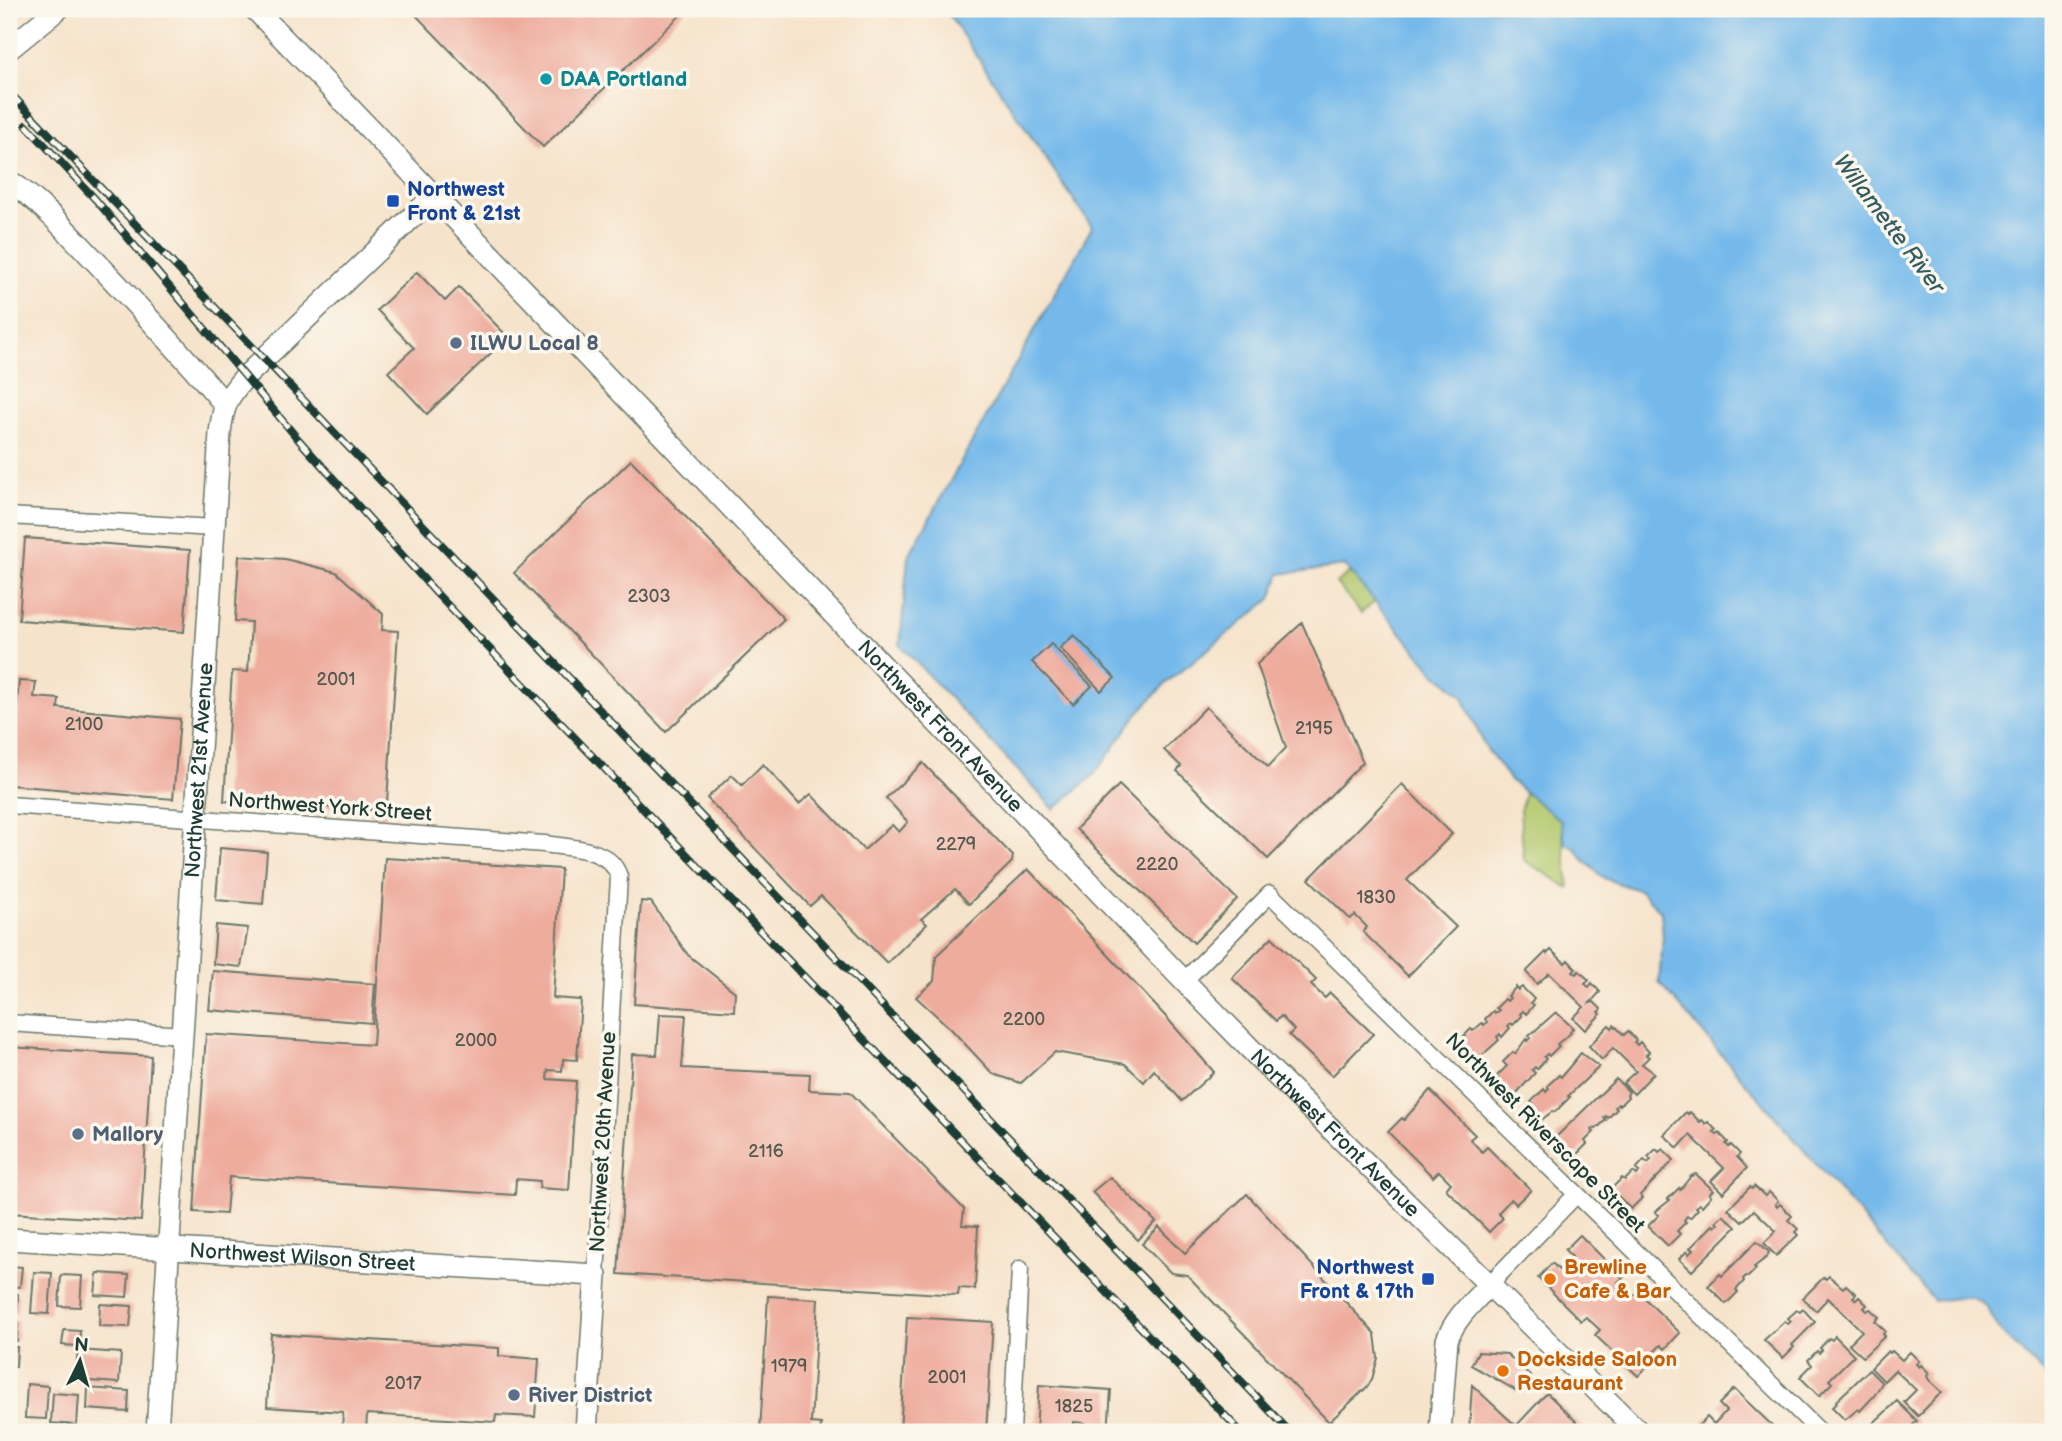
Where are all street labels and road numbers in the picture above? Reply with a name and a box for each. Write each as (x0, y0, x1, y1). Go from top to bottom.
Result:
street label: Northwest Front Avenue (852, 635, 1028, 817)
street label: Northwest 21st Avenue (179, 662, 218, 879)
street label: Northwest York Street (227, 787, 433, 827)
street label: Northwest Riverscape Street (1440, 1028, 1651, 1239)
street label: Northwest 20th Avenue (585, 1031, 621, 1253)
street label: Northwest Front Avenue (1245, 1044, 1425, 1222)
street label: Northwest Wilson Street (189, 1238, 417, 1276)

